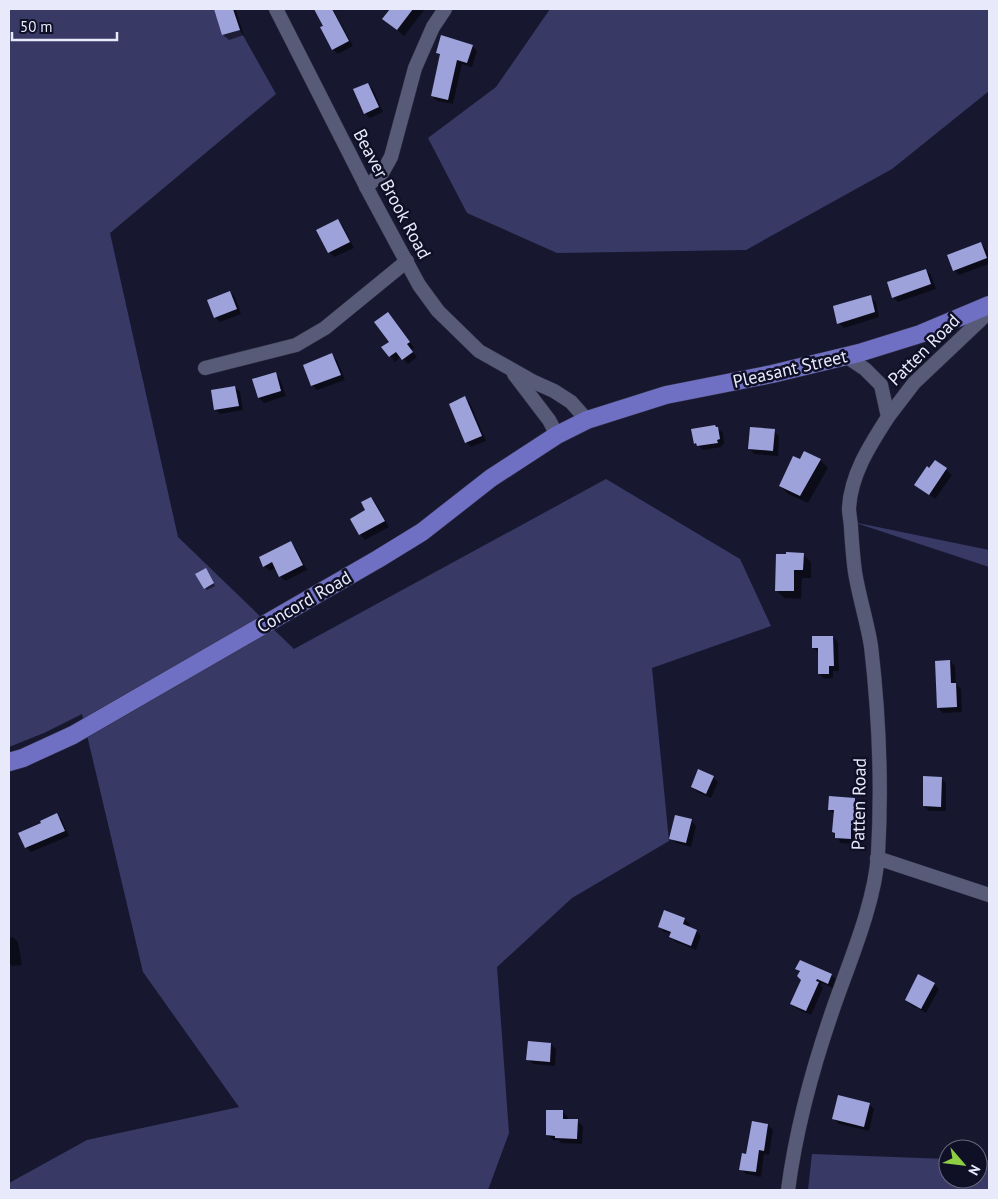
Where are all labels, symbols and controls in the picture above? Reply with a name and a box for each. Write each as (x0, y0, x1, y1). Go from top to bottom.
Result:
scale bar (12, 10, 118, 42)
text: 50 m (20, 17, 53, 36)
street label: Beaver Brook Road (348, 125, 436, 263)
street label: Patten Road (883, 309, 964, 390)
street label: Pleasant Street (730, 344, 849, 393)
street label: Concord Road (252, 565, 355, 638)
street label: Patten Road (846, 758, 871, 850)
north arrow (938, 1139, 988, 1189)
text: N (964, 1162, 985, 1178)

